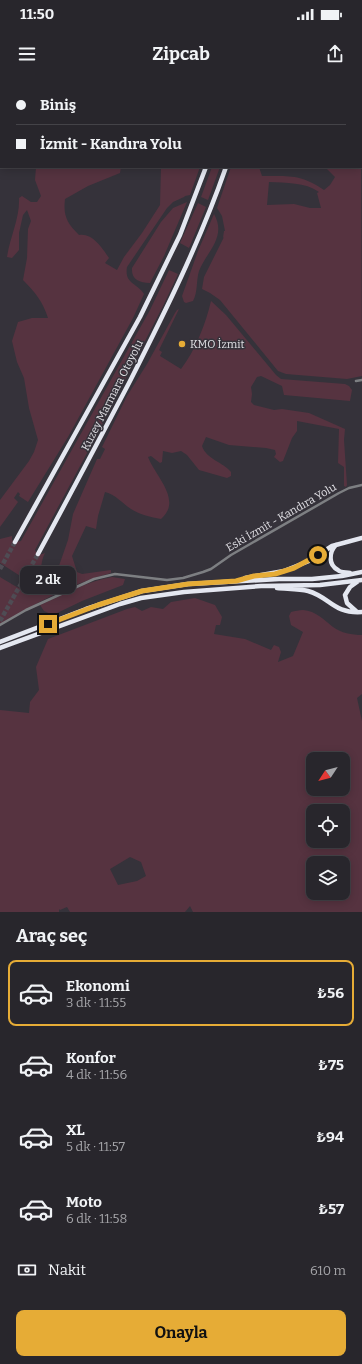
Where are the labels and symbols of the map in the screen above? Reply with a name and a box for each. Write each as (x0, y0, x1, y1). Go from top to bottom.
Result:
street label: Kuzey Marmara Otoyolu (79, 337, 146, 453)
place label: KMO İzmit (190, 337, 245, 351)
marker: KMO İzmit (177, 339, 187, 349)
street label: Eski İzmit - Kandıra Yolu (223, 480, 339, 554)
route start (309, 546, 327, 564)
callout: 2 dk (20, 566, 76, 594)
route end (39, 615, 57, 633)
north arrow (306, 752, 350, 796)

